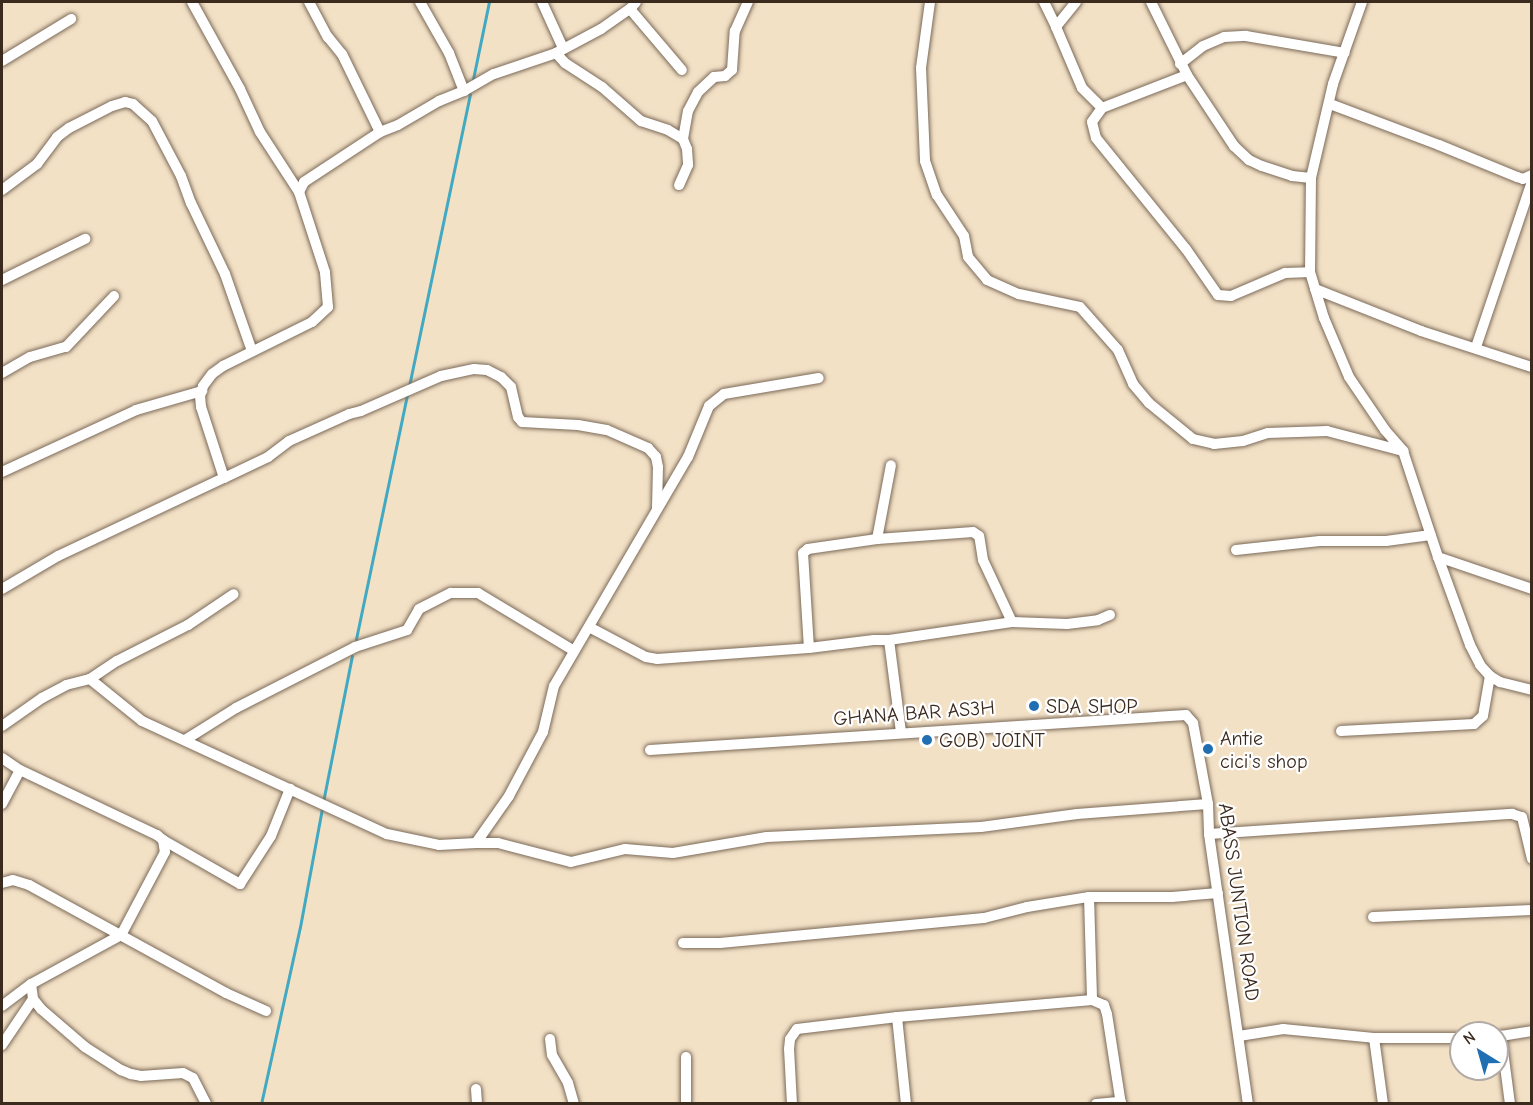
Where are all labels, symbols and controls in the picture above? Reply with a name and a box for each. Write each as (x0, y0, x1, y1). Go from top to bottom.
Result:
place label: SDA SHOP (1046, 694, 1137, 718)
street label: GHANA BAR AS3H (832, 695, 996, 731)
marker: SDA SHOP (1027, 699, 1041, 713)
place label: Antie cici's shop (1220, 726, 1308, 773)
place label: GOB) JOINT (939, 728, 1045, 752)
marker: GOB) JOINT (920, 733, 934, 747)
marker: Antie cici's shop (1201, 742, 1215, 756)
street label: ABASS JUNTION ROAD (1213, 801, 1265, 1003)
north arrow (1449, 1021, 1509, 1081)
text: N (1460, 1028, 1479, 1049)

